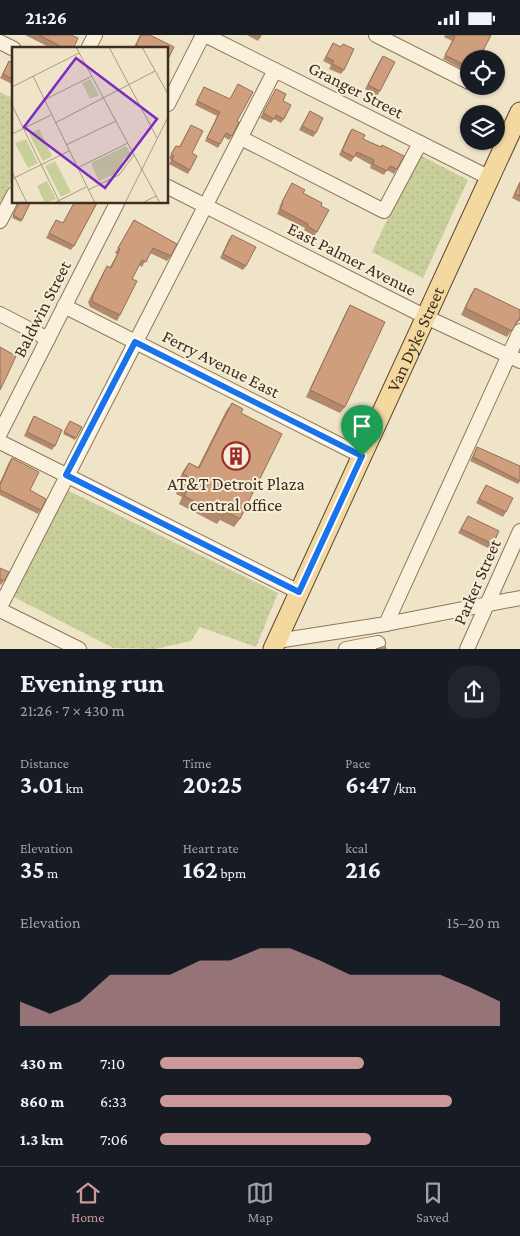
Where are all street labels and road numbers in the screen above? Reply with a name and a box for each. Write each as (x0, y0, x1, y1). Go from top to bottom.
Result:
street label: Granger Street (305, 58, 408, 123)
street label: East Palmer Avenue (284, 218, 420, 300)
street label: Baldwin Street (9, 257, 75, 361)
street label: Van Dyke Street (383, 283, 449, 395)
street label: Ferry Avenue East (159, 326, 284, 403)
street label: Parker Street (449, 535, 505, 628)

